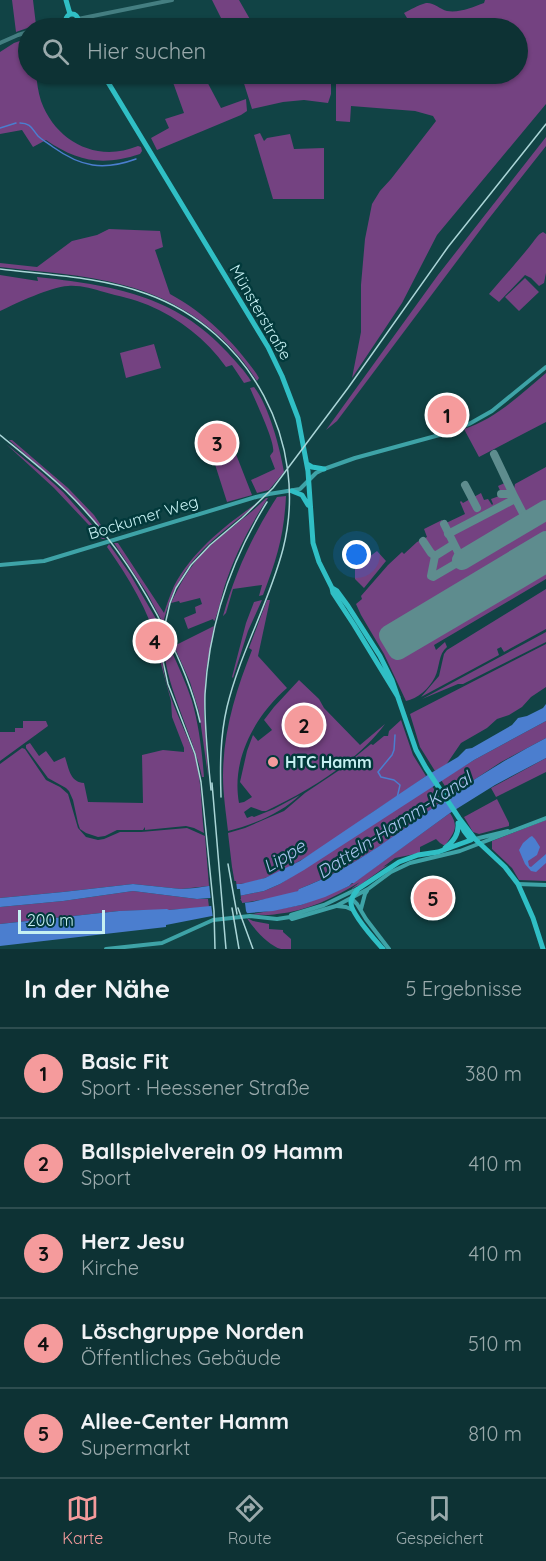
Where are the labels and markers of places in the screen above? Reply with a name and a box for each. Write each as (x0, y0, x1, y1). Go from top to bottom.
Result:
pin: 1 (428, 392, 466, 438)
pin: 3 (198, 420, 236, 466)
pin: 4 (136, 618, 174, 664)
pin: 2 (284, 702, 324, 748)
place label: HTC Hamm (285, 752, 372, 772)
marker: HTC Hamm (266, 755, 280, 769)
pin: 5 (414, 876, 452, 920)

